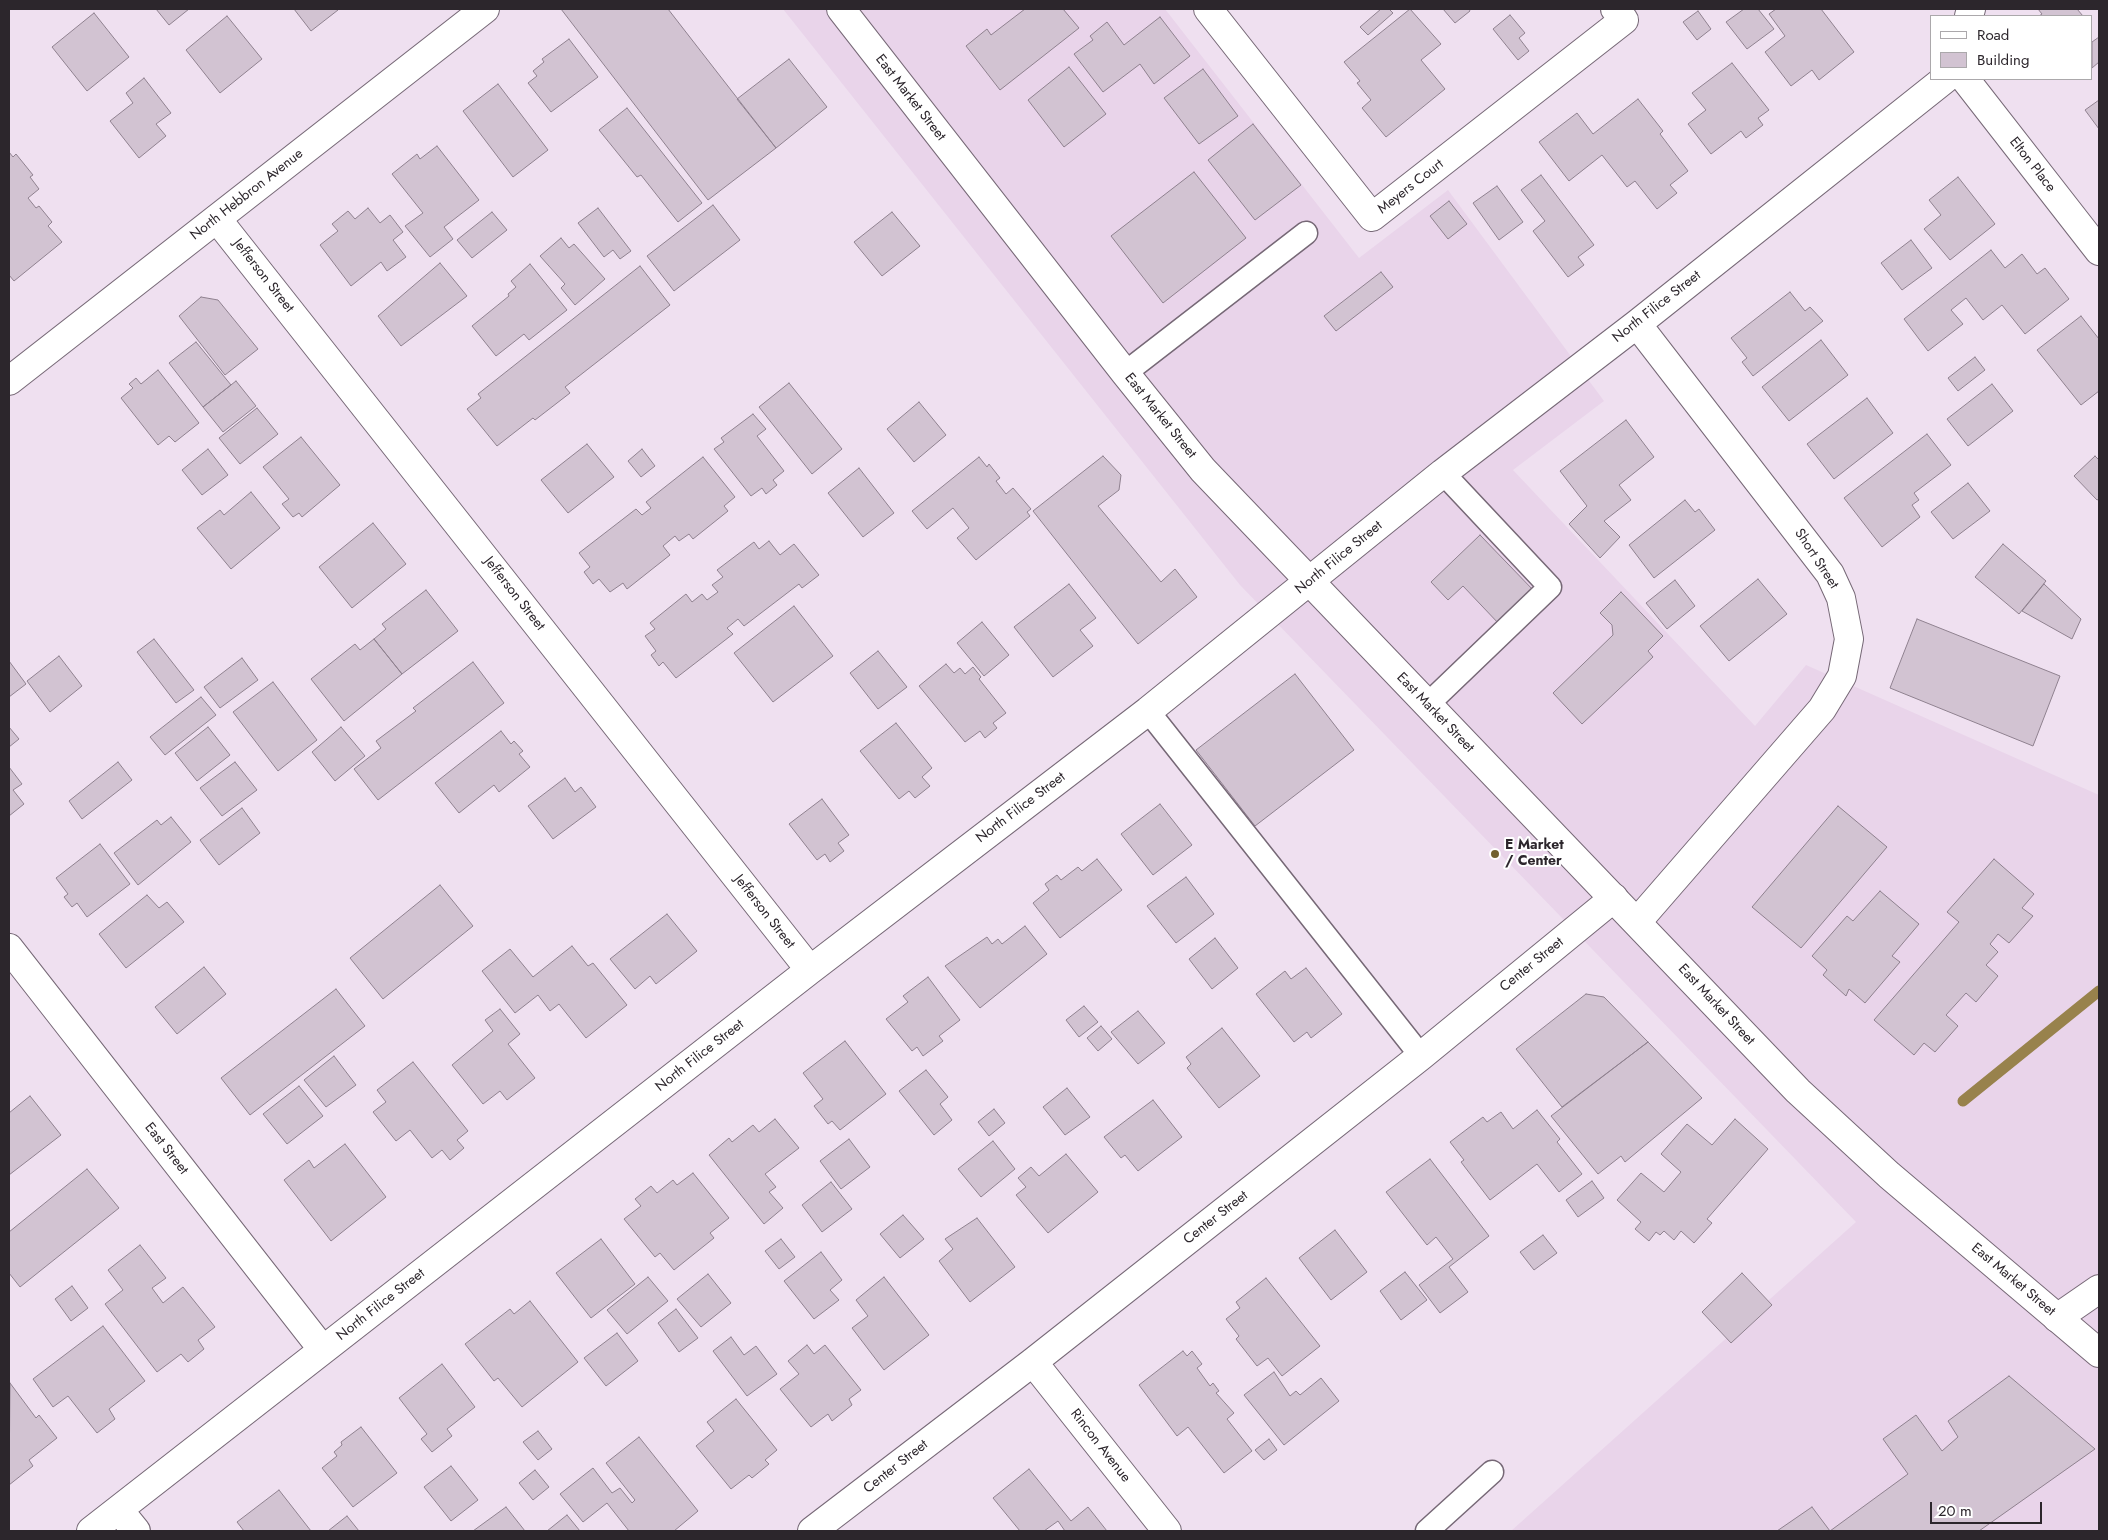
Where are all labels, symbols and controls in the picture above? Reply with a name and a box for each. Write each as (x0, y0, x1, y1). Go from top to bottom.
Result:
legend (1930, 15, 2093, 80)
text: Road (1977, 24, 2009, 46)
text: Building (1977, 49, 2029, 71)
street label: East Market Street (871, 52, 949, 144)
street label: Elton Place (2005, 134, 2059, 196)
street label: North Hebbron Avenue (187, 146, 307, 244)
street label: Meyers Court (1375, 156, 1447, 218)
street label: Jefferson Street (229, 236, 297, 316)
street label: North Filice Street (1610, 267, 1704, 347)
street label: East Market Street (1121, 370, 1199, 462)
street label: North Filice Street (1292, 518, 1386, 598)
street label: Short Street (1790, 526, 1842, 592)
street label: Jefferson Street (480, 554, 548, 634)
street label: East Market Street (1393, 670, 1477, 756)
street label: North Filice Street (973, 769, 1069, 847)
place label: E Market / Center (1505, 838, 1564, 870)
marker: E Market / Center (1489, 848, 1501, 860)
street label: Jefferson Street (730, 872, 798, 952)
street label: Center Street (1497, 934, 1567, 996)
street label: East Market Street (1674, 961, 1758, 1049)
street label: North Filice Street (653, 1016, 747, 1096)
street label: East Street (141, 1120, 191, 1178)
street label: Center Street (1180, 1188, 1252, 1248)
street label: East Market Street (1968, 1240, 2058, 1320)
street label: North Filice Street (334, 1265, 428, 1345)
street label: Rincon Avenue (1066, 1406, 1134, 1486)
street label: Center Street (860, 1437, 932, 1497)
scale bar (1933, 1492, 2046, 1524)
text: 20 m (1938, 1500, 1972, 1522)

